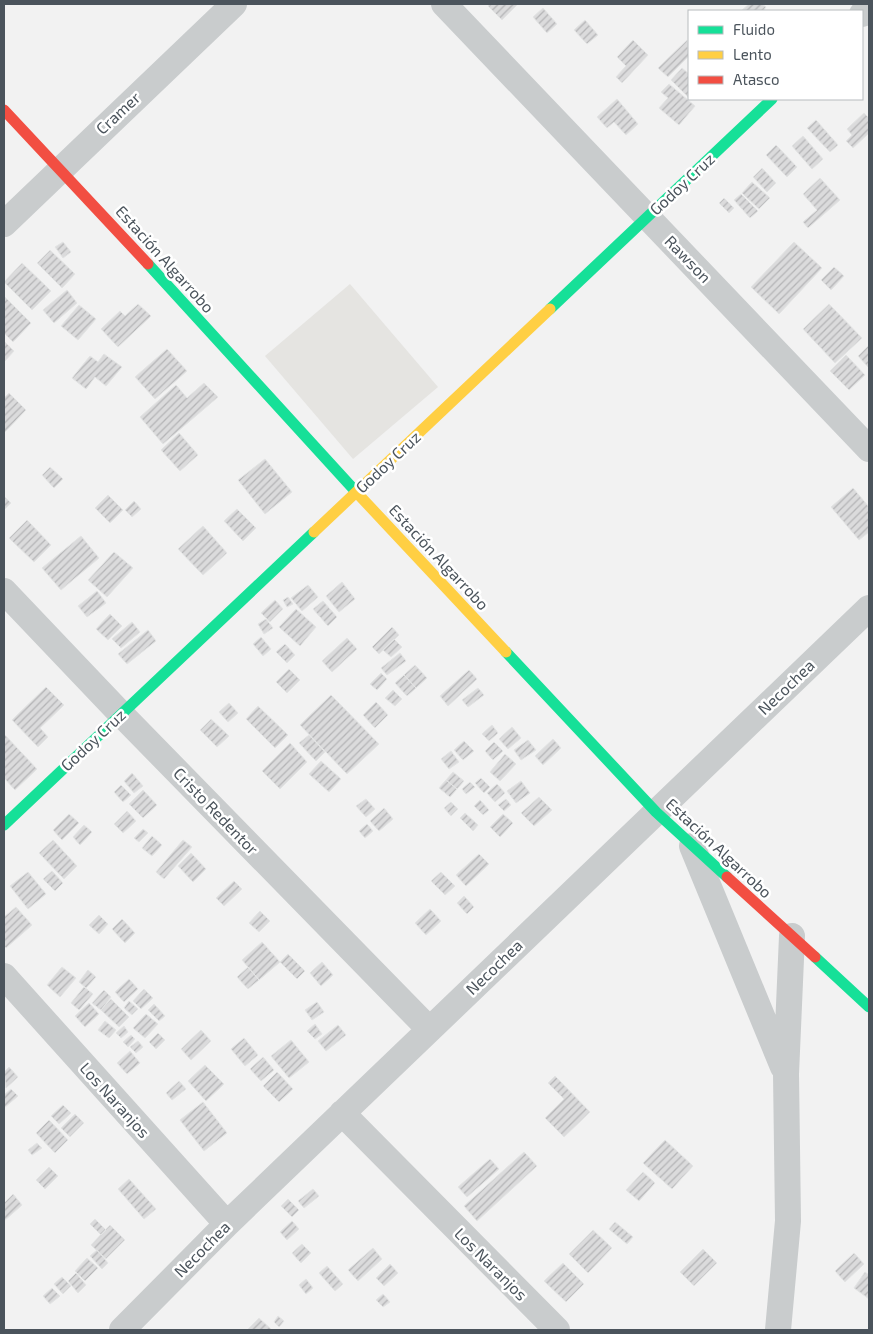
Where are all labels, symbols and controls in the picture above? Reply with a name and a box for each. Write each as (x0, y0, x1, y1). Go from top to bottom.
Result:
legend (688, 10, 863, 100)
text: Fluido (733, 20, 775, 38)
text: Lento (733, 45, 772, 63)
text: Atasco (733, 70, 779, 88)
street label: Cramer (92, 87, 144, 138)
street label: Godoy Cruz (645, 149, 718, 218)
street label: Estación Algarrobo (112, 201, 218, 316)
street label: Rawson (661, 231, 715, 286)
street label: Godoy Cruz (351, 427, 424, 496)
street label: Estación Algarrobo (385, 500, 493, 613)
street label: Necochea (753, 655, 818, 718)
street label: Godoy Cruz (56, 705, 129, 774)
street label: Cristo Redentor (170, 763, 263, 858)
street label: Estación Algarrobo (663, 794, 776, 902)
street label: Necochea (461, 935, 526, 998)
street label: Los Naranjos (76, 1058, 154, 1142)
street label: Necochea (170, 1217, 234, 1281)
street label: Los Naranjos (450, 1223, 532, 1305)

